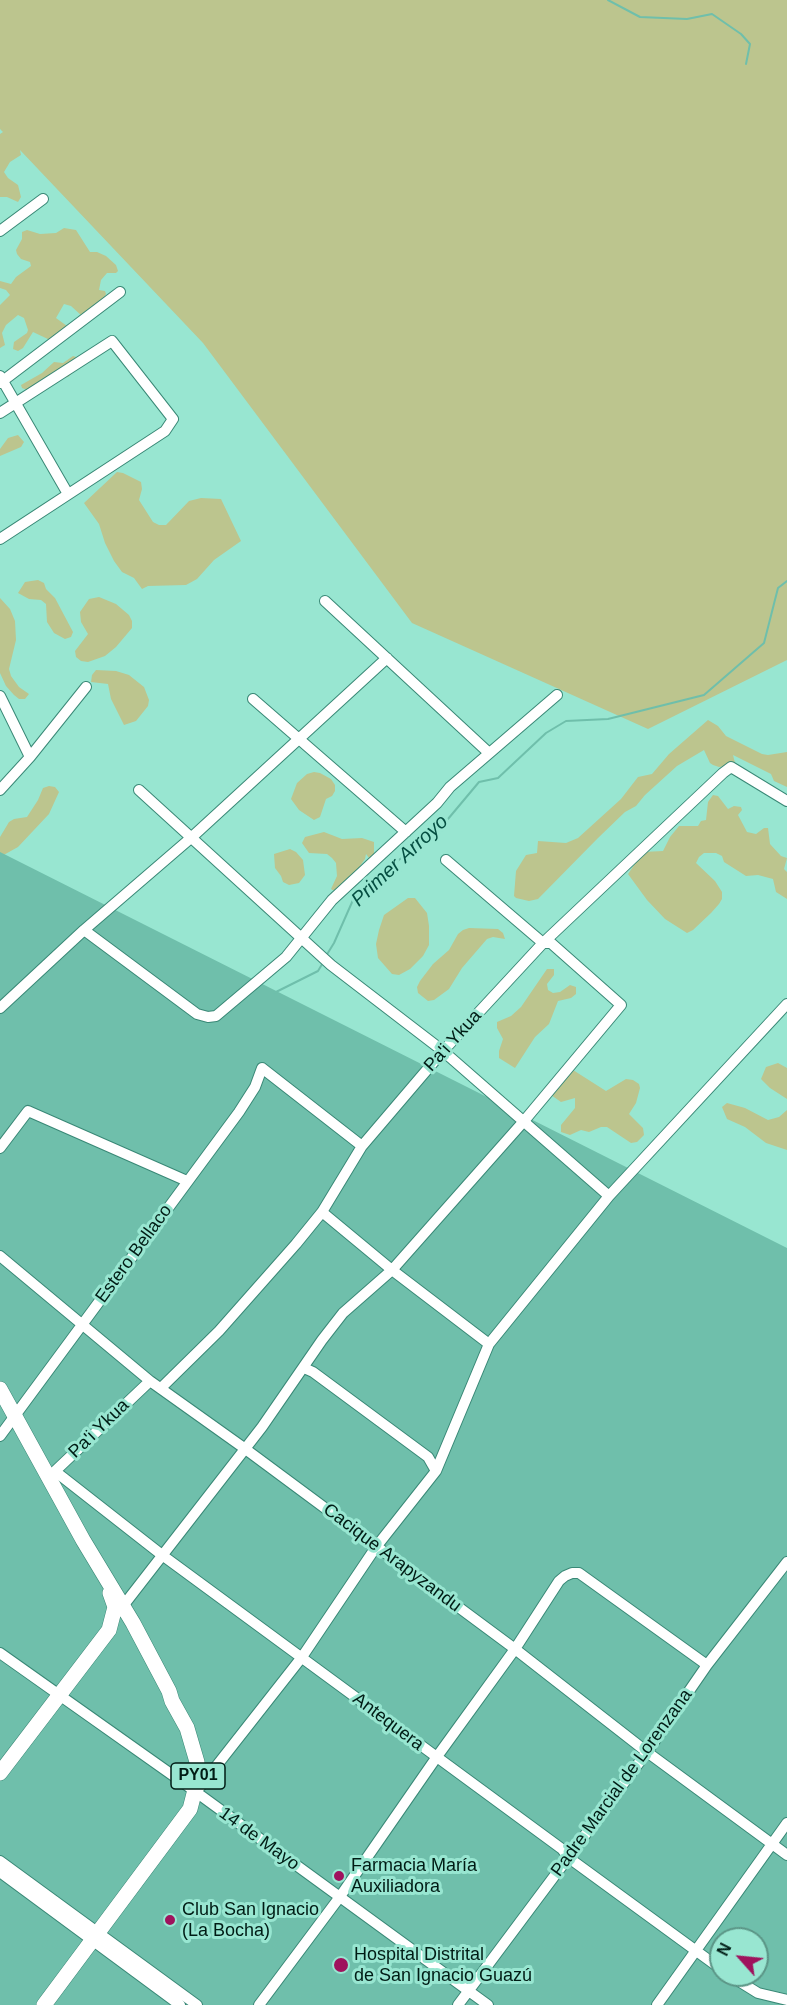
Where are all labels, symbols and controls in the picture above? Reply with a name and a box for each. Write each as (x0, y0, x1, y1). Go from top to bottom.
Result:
water label: Primer Arroyo (347, 810, 453, 912)
street label: Pa'i Ykua (420, 1006, 486, 1076)
street label: Estero Bellaco (91, 1201, 177, 1307)
street label: Pa'i Ykua (64, 1395, 134, 1463)
street label: Cacique Arapyzandu (319, 1499, 465, 1617)
street label: Padre Marcial de Lorenzana (547, 1685, 697, 1881)
street label: Antequera (348, 1688, 428, 1756)
road number: PY01 (171, 1763, 225, 1789)
street label: 14 de Mayo (215, 1803, 303, 1875)
place label: Farmacia María Auxiliadora (351, 1855, 477, 1898)
marker: Farmacia María Auxiliadora (332, 1869, 346, 1883)
place label: Club San Ignacio (La Bocha) (182, 1899, 319, 1942)
marker: Club San Ignacio (La Bocha) (163, 1913, 177, 1927)
north arrow (709, 1927, 769, 1987)
text: N (714, 1940, 734, 1959)
place label: Hospital Distrital de San Ignacio Guazú (354, 1944, 532, 1986)
marker: Hospital Distrital de San Ignacio Guazú (332, 1956, 350, 1974)

